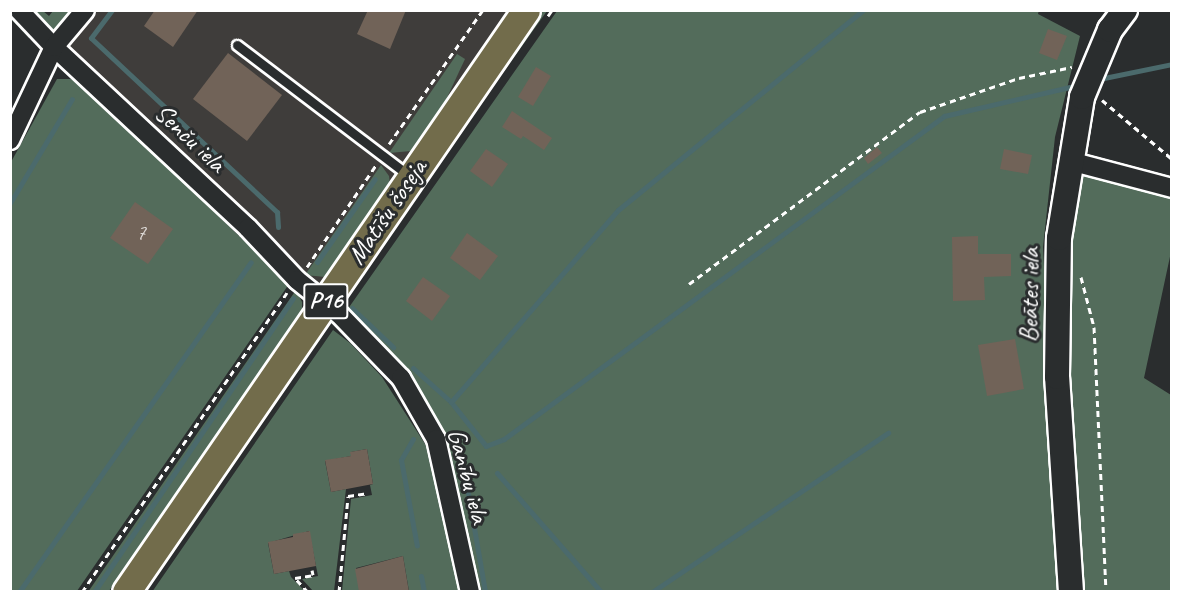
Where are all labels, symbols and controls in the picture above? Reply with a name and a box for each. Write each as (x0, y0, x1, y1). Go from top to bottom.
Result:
street label: Senču iela (148, 97, 232, 179)
street label: Matīšu šoseja (341, 154, 433, 270)
house number: 7 (136, 220, 146, 246)
street label: Beātes iela (1014, 248, 1046, 342)
road number: P16 (302, 280, 350, 322)
street label: Ganību iela (441, 426, 495, 526)

